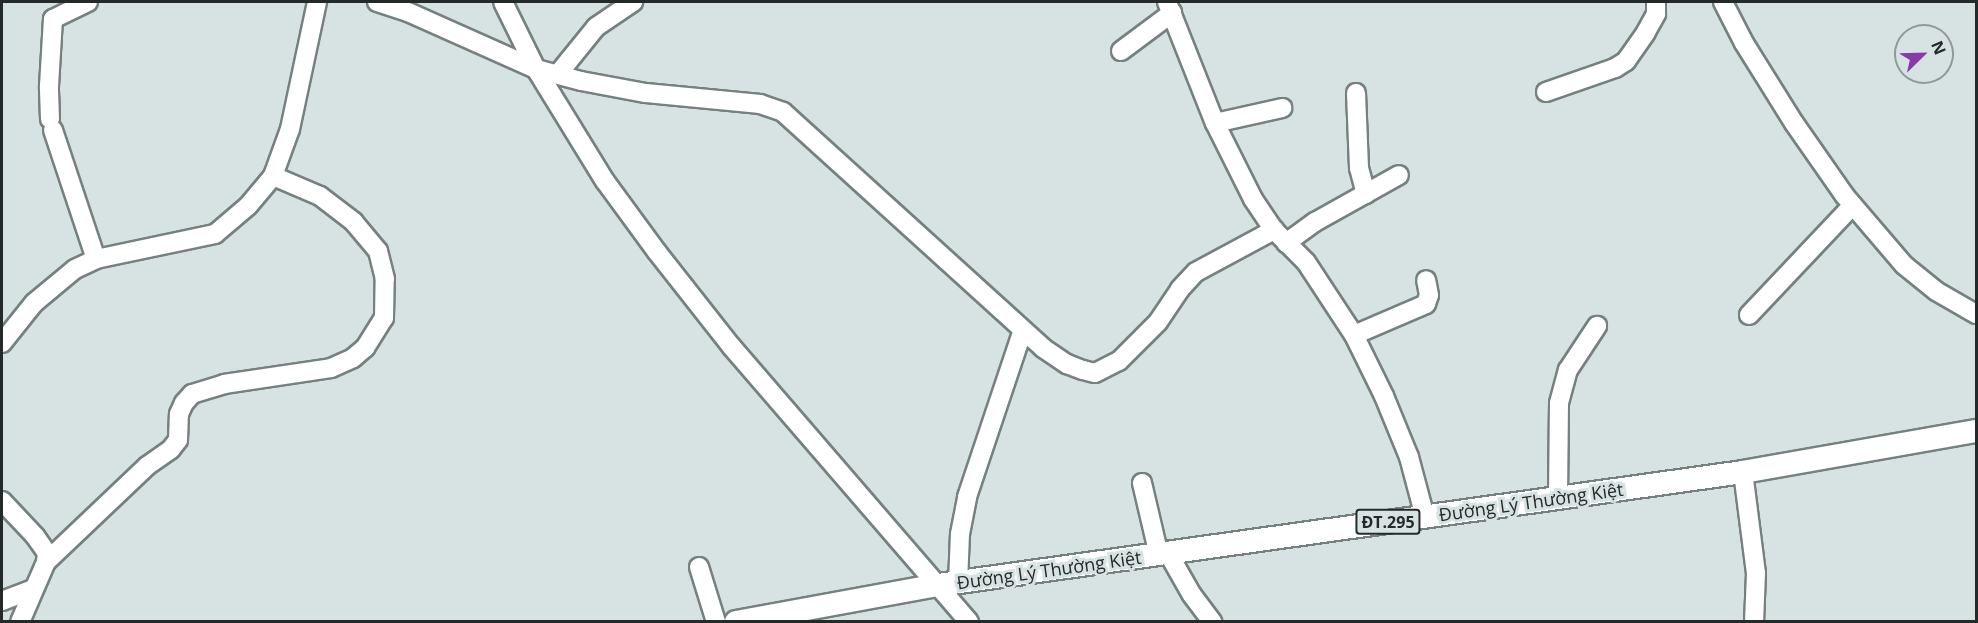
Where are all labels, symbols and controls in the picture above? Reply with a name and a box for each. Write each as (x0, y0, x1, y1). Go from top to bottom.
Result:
north arrow (1894, 24, 1954, 84)
text: N (1926, 37, 1951, 58)
street label: Đường Lý Thường Kiệt (1437, 478, 1625, 526)
road number: ĐT.295 (1355, 509, 1421, 535)
street label: Đường Lý Thường Kiệt (955, 546, 1143, 594)

